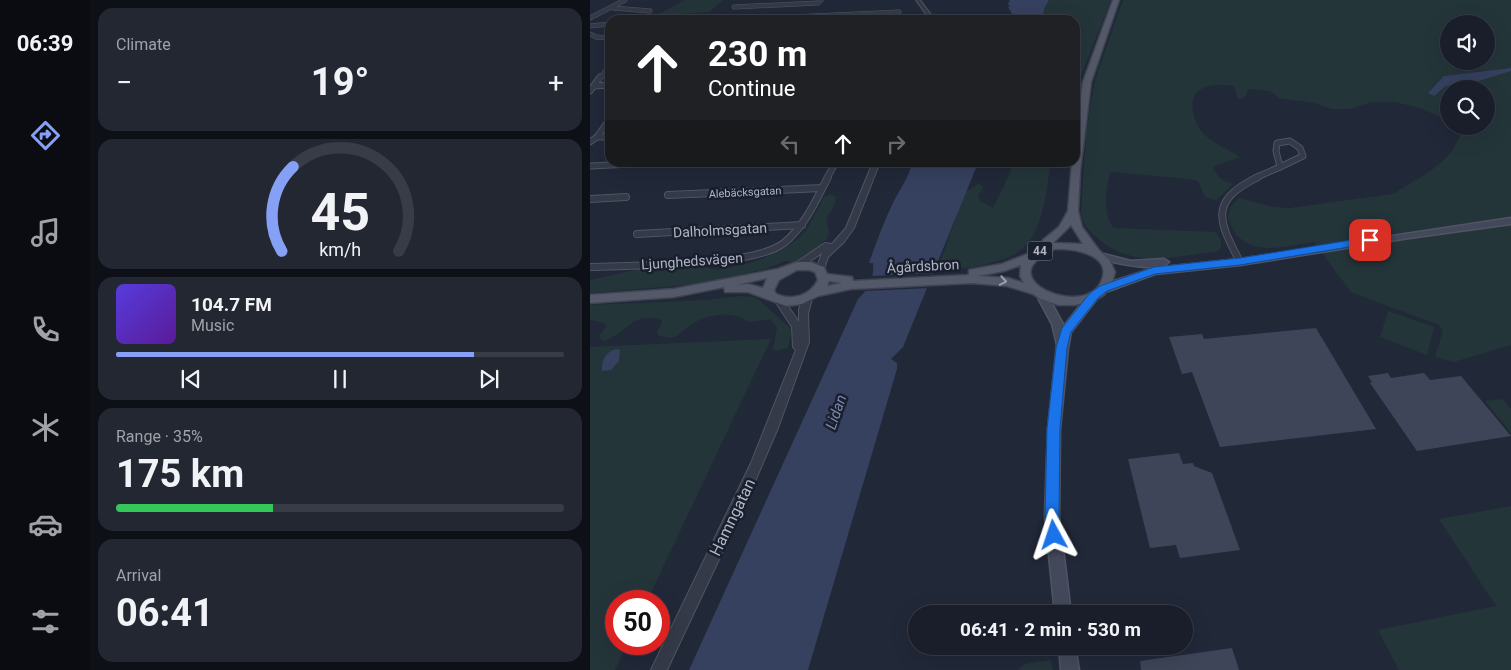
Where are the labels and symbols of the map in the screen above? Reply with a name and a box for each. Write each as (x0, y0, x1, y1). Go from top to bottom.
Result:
street label: Alebäcksgatan (708, 184, 782, 201)
pin (1349, 219, 1391, 261)
street label: Dalholmsgatan (673, 220, 767, 240)
road number: 44 (1028, 242, 1052, 260)
street label: Ljunghedsvägen (641, 249, 743, 273)
street label: Ågårdsbron (886, 255, 960, 276)
one-way arrow (998, 276, 1007, 286)
water label: Lidan (822, 392, 850, 432)
street label: Hamngatan (706, 476, 759, 559)
position arrow (1027, 508, 1079, 560)
speed limit sign: 50 (605, 590, 670, 655)

